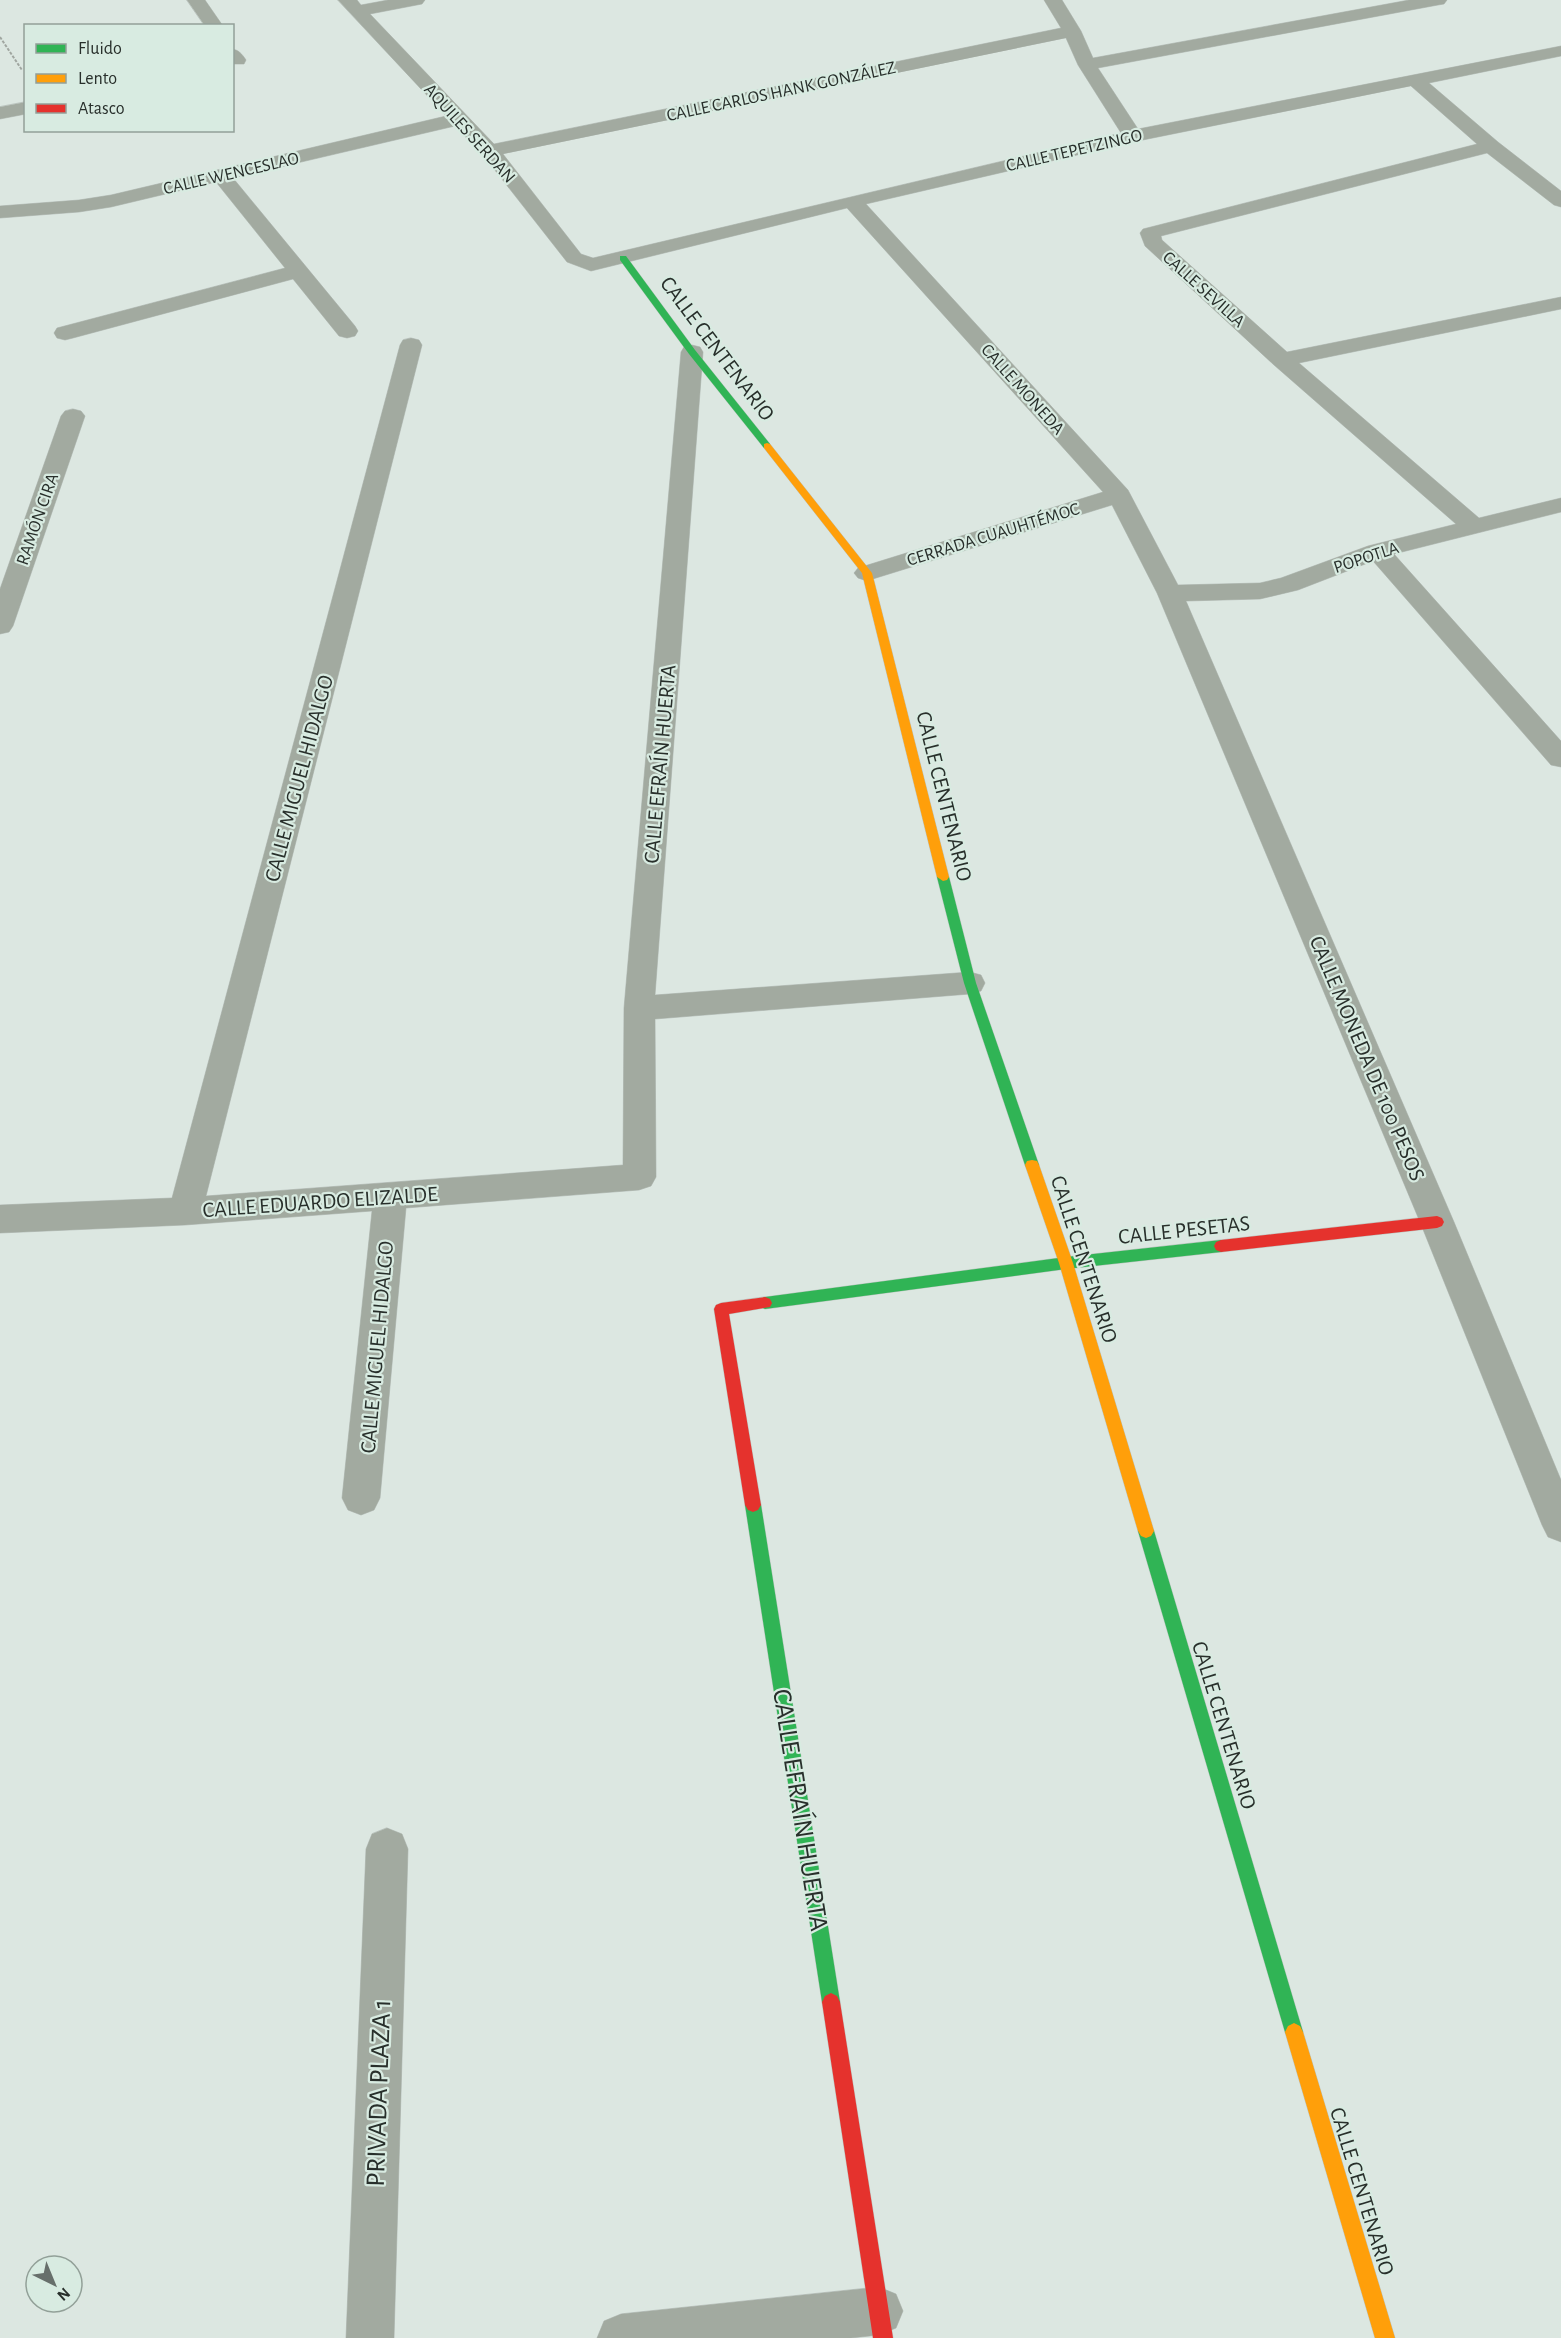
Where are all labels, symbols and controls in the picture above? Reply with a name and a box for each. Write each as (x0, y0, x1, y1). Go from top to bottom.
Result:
legend (24, 24, 234, 132)
text: Fluido (78, 40, 122, 58)
street label: CALLE CARLOS HANK GONZÁLEZ (664, 56, 897, 125)
text: Lento (78, 70, 117, 88)
street label: AQUILES SERDAN (420, 81, 518, 187)
text: Atasco (78, 100, 125, 118)
street label: CALLE TEPETZINGO (1004, 127, 1144, 175)
street label: CALLE WENCESLAO (162, 150, 301, 198)
street label: CALLE SEVILLA (1159, 248, 1248, 332)
street label: CALLE CENTENARIO (656, 272, 778, 425)
street label: CALLE MONEDA (977, 341, 1068, 439)
street label: RAMÓN CIRA (11, 470, 62, 568)
street label: CERRADA CUAUHTÉMOC (904, 497, 1082, 570)
street label: POPOTLA (1331, 539, 1402, 577)
street label: CALLE EFRAÍN HUERTA (639, 663, 680, 864)
street label: CALLE MIGUEL HIDALGO (261, 672, 337, 884)
street label: CALLE CENTENARIO (912, 709, 976, 883)
street label: CALLE MONEDA DE 100 PESOS (1305, 933, 1429, 1184)
street label: CALLE CENTENARIO (1047, 1173, 1121, 1346)
street label: CALLE EDUARDO ELIZALDE (202, 1183, 439, 1221)
street label: CALLE PESETAS (1117, 1212, 1251, 1248)
street label: CALLE MIGUEL HIDALGO (357, 1240, 397, 1454)
street label: CALLE CENTENARIO (1188, 1639, 1260, 1812)
street label: CALLE EFRAÍN HUERTA (768, 1687, 836, 1933)
street label: PRIVADA PLAZA 1 (362, 1999, 395, 2187)
street label: CALLE CENTENARIO (1326, 2105, 1398, 2278)
north arrow (24, 2254, 84, 2314)
text: N (54, 2285, 73, 2304)

